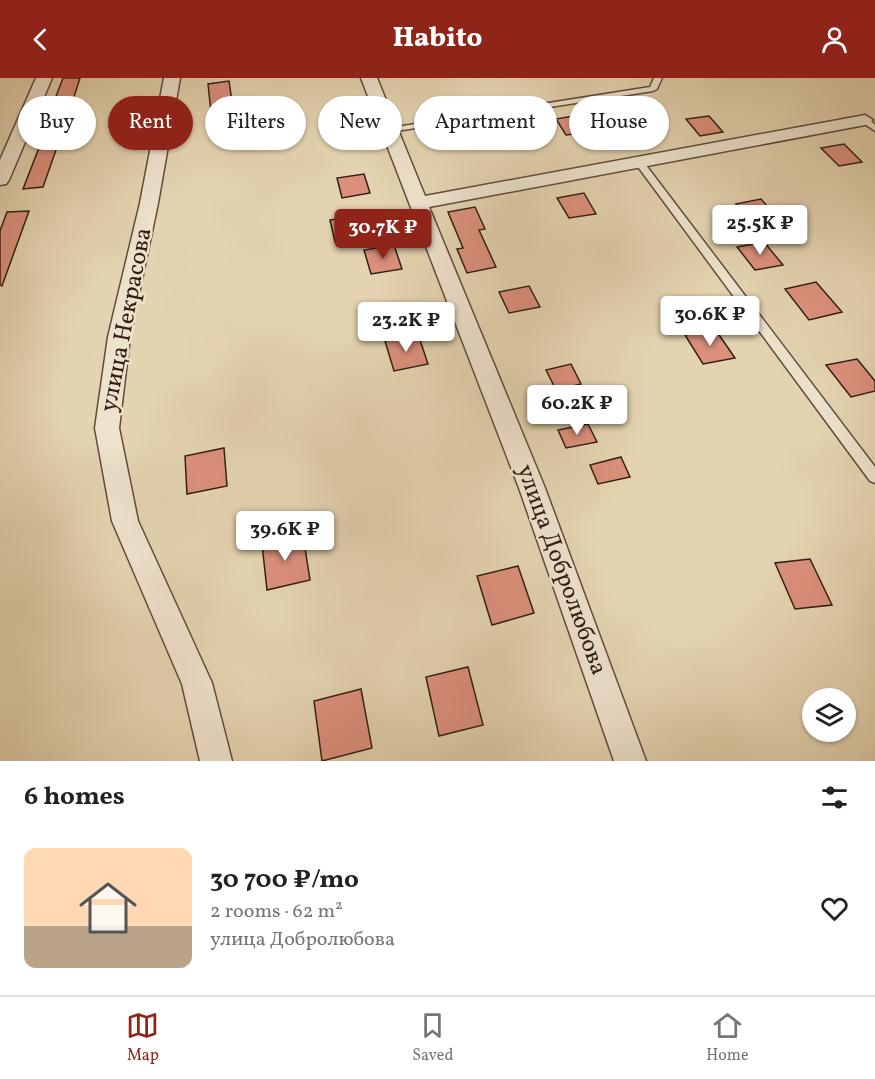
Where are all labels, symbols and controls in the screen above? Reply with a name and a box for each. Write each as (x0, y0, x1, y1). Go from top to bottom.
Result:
text: Habito (393, 20, 482, 58)
icon: back (24, 23, 57, 56)
icon: person (818, 23, 851, 56)
chip: Buy (18, 96, 96, 150)
chip: Rent (108, 96, 193, 150)
chip: Filters (205, 96, 306, 150)
chip: New (318, 96, 402, 150)
chip: Apartment (414, 96, 557, 150)
chip: House (569, 96, 669, 150)
pin: 25.5K ₽ (705, 205, 815, 256)
pin: 30.7K ₽ (328, 209, 438, 260)
text: 25.5K ₽ (726, 210, 794, 238)
text: 30.7K ₽ (348, 214, 418, 242)
street label: улица Некрасова (92, 225, 162, 415)
pin: 30.6K ₽ (655, 296, 765, 347)
text: 30.6K ₽ (674, 301, 746, 329)
pin: 23.2K ₽ (351, 302, 461, 353)
text: 23.2K ₽ (372, 307, 440, 335)
pin: 60.2K ₽ (522, 385, 632, 436)
text: 60.2K ₽ (541, 390, 613, 418)
street label: улица Добролюбова (507, 460, 615, 680)
pin: 39.6K ₽ (230, 511, 340, 562)
text: 39.6K ₽ (250, 516, 320, 544)
map controls (802, 688, 856, 742)
button: layers (802, 688, 856, 742)
text: 6 homes (24, 779, 125, 815)
icon: filters (818, 781, 851, 814)
text: 30 700 ₽/mo (210, 862, 359, 898)
icon: home (72, 872, 144, 944)
icon: heart (818, 892, 851, 925)
text: 2 rooms · 62 m² (210, 898, 343, 926)
text: улица Добролюбова (210, 926, 395, 954)
tab: Map (126, 1009, 159, 1067)
tab: Saved (412, 1009, 453, 1067)
tab: Home (706, 1009, 749, 1067)

